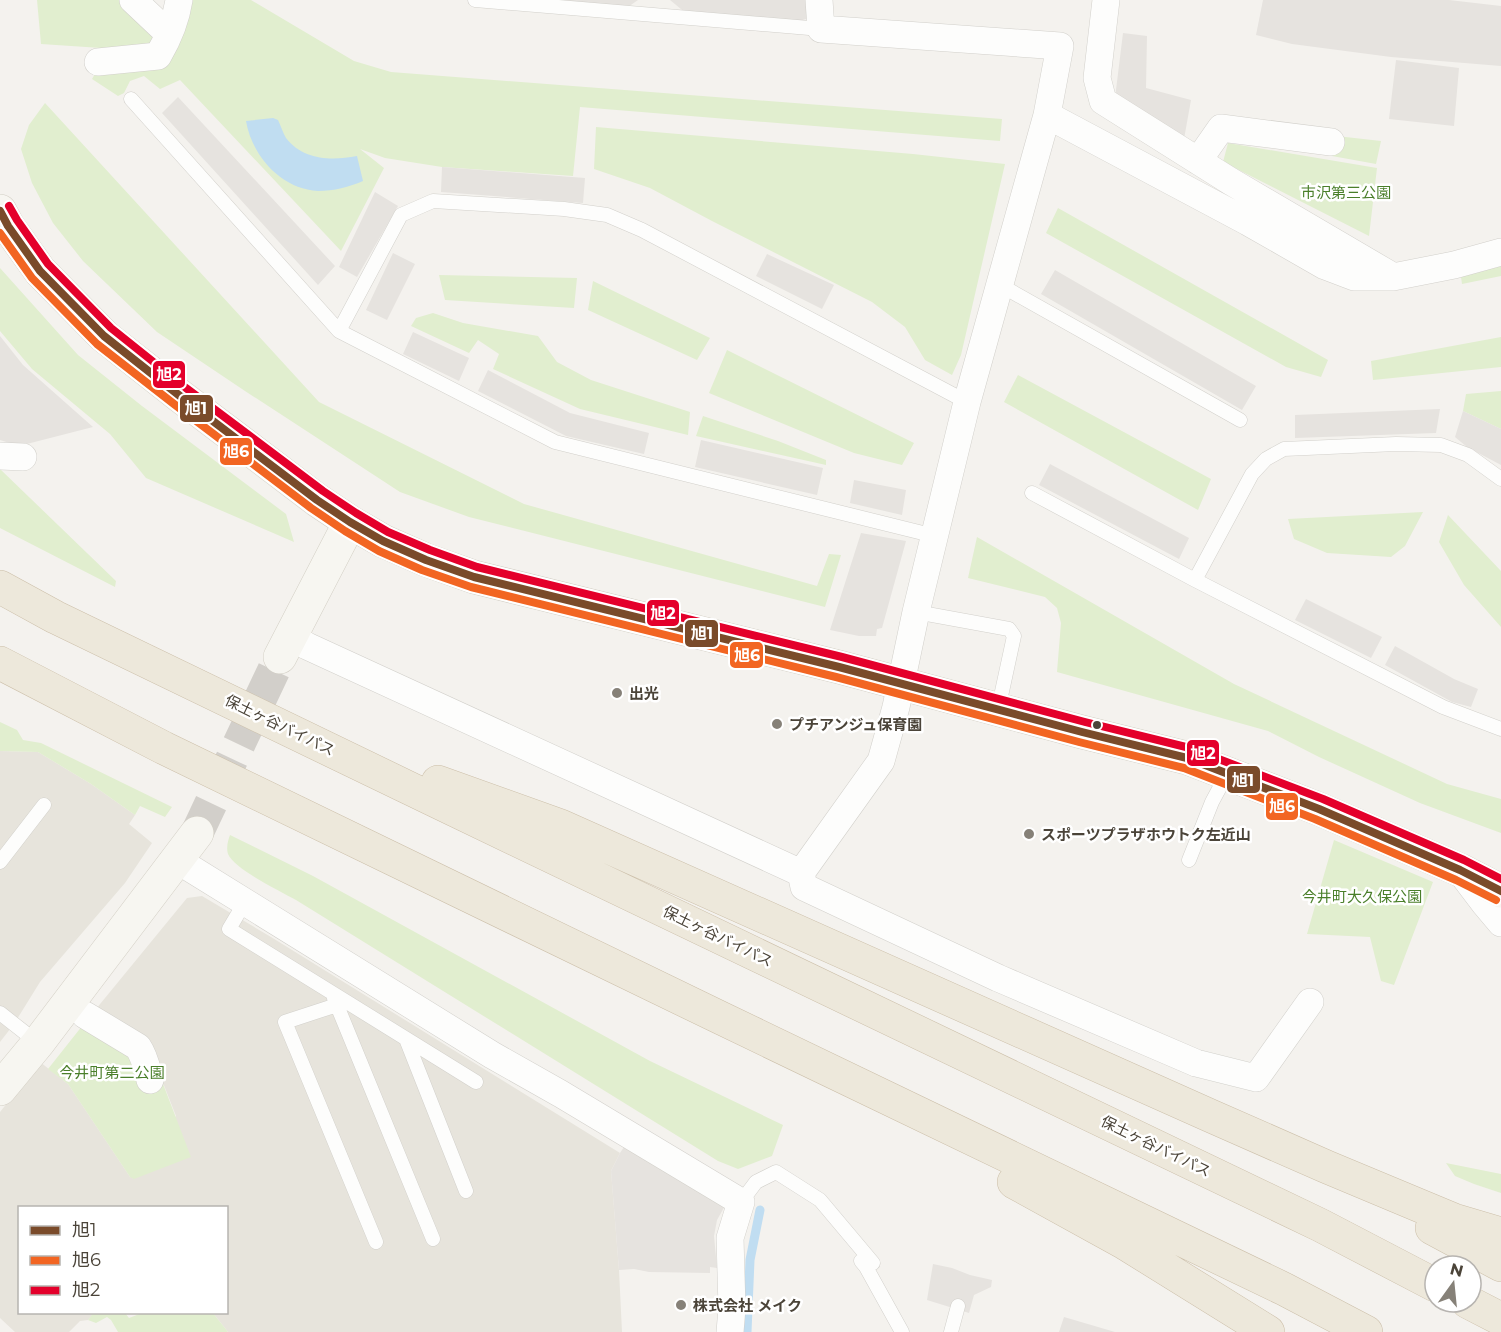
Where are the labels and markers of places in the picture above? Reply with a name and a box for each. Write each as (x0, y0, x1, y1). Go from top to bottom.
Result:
place label: 出光 (629, 684, 659, 703)
marker: 出光 (610, 686, 624, 700)
place label: プチアンジュ保育園 (789, 715, 922, 734)
marker: プチアンジュ保育園 (770, 717, 784, 731)
unlabelled marker (1091, 719, 1103, 731)
place label: スポーツプラザホウトク左近山 (1041, 825, 1251, 844)
marker: スポーツプラザホウトク左近山 (1022, 827, 1036, 841)
place label: 株式会社 メイク (693, 1296, 802, 1315)
marker: 株式会社 メイク (674, 1298, 688, 1312)

